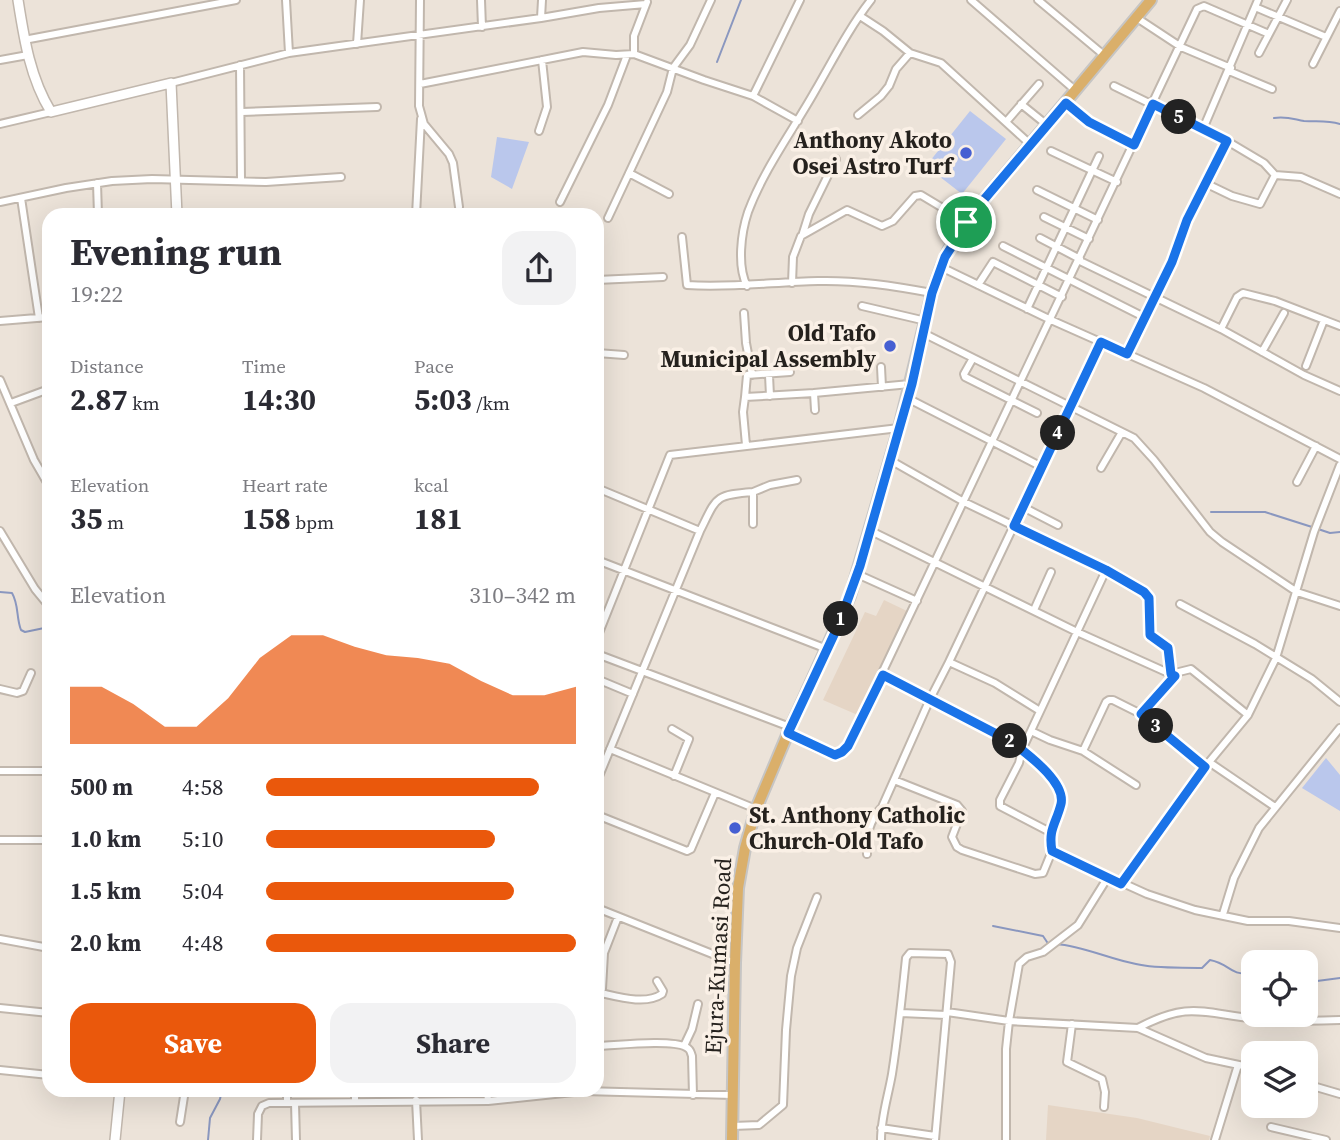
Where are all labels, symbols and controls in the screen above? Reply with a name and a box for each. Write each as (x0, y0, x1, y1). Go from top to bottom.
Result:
pin: 5 (1162, 100, 1196, 134)
text: 5 (1173, 103, 1184, 129)
place label: Anthony Akoto Osei Astro Turf (792, 124, 955, 182)
marker: Anthony Akoto Osei Astro Turf (958, 145, 974, 161)
pin (936, 192, 996, 252)
icon: arrive (947, 203, 985, 241)
text: Evening run (70, 226, 282, 278)
button: share (502, 231, 576, 305)
text: 19:22 (70, 278, 123, 310)
place label: Old Tafo Municipal Assembly (661, 317, 877, 375)
marker: Old Tafo Municipal Assembly (882, 338, 898, 354)
text: Distance (70, 353, 144, 379)
text: Time (242, 353, 286, 379)
text: Pace (414, 353, 454, 379)
text: 2.87 (70, 379, 128, 420)
text: 14:30 (242, 379, 316, 420)
text: 5:03 (414, 379, 472, 420)
text: km (128, 390, 160, 416)
text: /km (472, 390, 510, 416)
pin: 4 (1040, 416, 1076, 450)
text: 4 (1052, 419, 1063, 445)
text: Elevation (70, 472, 149, 498)
text: Heart rate (242, 472, 328, 498)
text: kcal (414, 472, 449, 498)
text: 35 (70, 498, 103, 539)
text: 158 (242, 498, 291, 539)
text: 181 (414, 498, 463, 539)
text: m (103, 509, 124, 535)
text: bpm (291, 509, 334, 535)
text: Elevation (70, 579, 166, 611)
text: 310–342 m (469, 579, 576, 611)
pin: 1 (824, 602, 858, 636)
text: 1 (835, 605, 846, 631)
pin: 3 (1138, 708, 1174, 744)
text: 3 (1150, 712, 1161, 738)
pin: 2 (992, 724, 1028, 758)
text: 2 (1004, 727, 1015, 753)
text: 500 m (70, 771, 133, 803)
text: 4:58 (182, 771, 223, 803)
place label: St. Anthony Catholic Church-Old Tafo (749, 799, 966, 857)
marker: St. Anthony Catholic Church-Old Tafo (727, 820, 743, 836)
text: 1.0 km (70, 823, 141, 855)
text: 5:10 (182, 823, 223, 855)
street label: Ejura-Kumasi Road (697, 857, 739, 1055)
text: 1.5 km (70, 875, 141, 907)
text: 5:04 (182, 875, 223, 907)
text: 2.0 km (70, 927, 141, 959)
text: 4:48 (182, 927, 223, 959)
map controls (1241, 950, 1318, 1118)
button: locate (1241, 950, 1318, 1027)
button: Save (70, 1003, 316, 1083)
button: Share (330, 1003, 576, 1083)
button: layers (1241, 1041, 1318, 1118)

